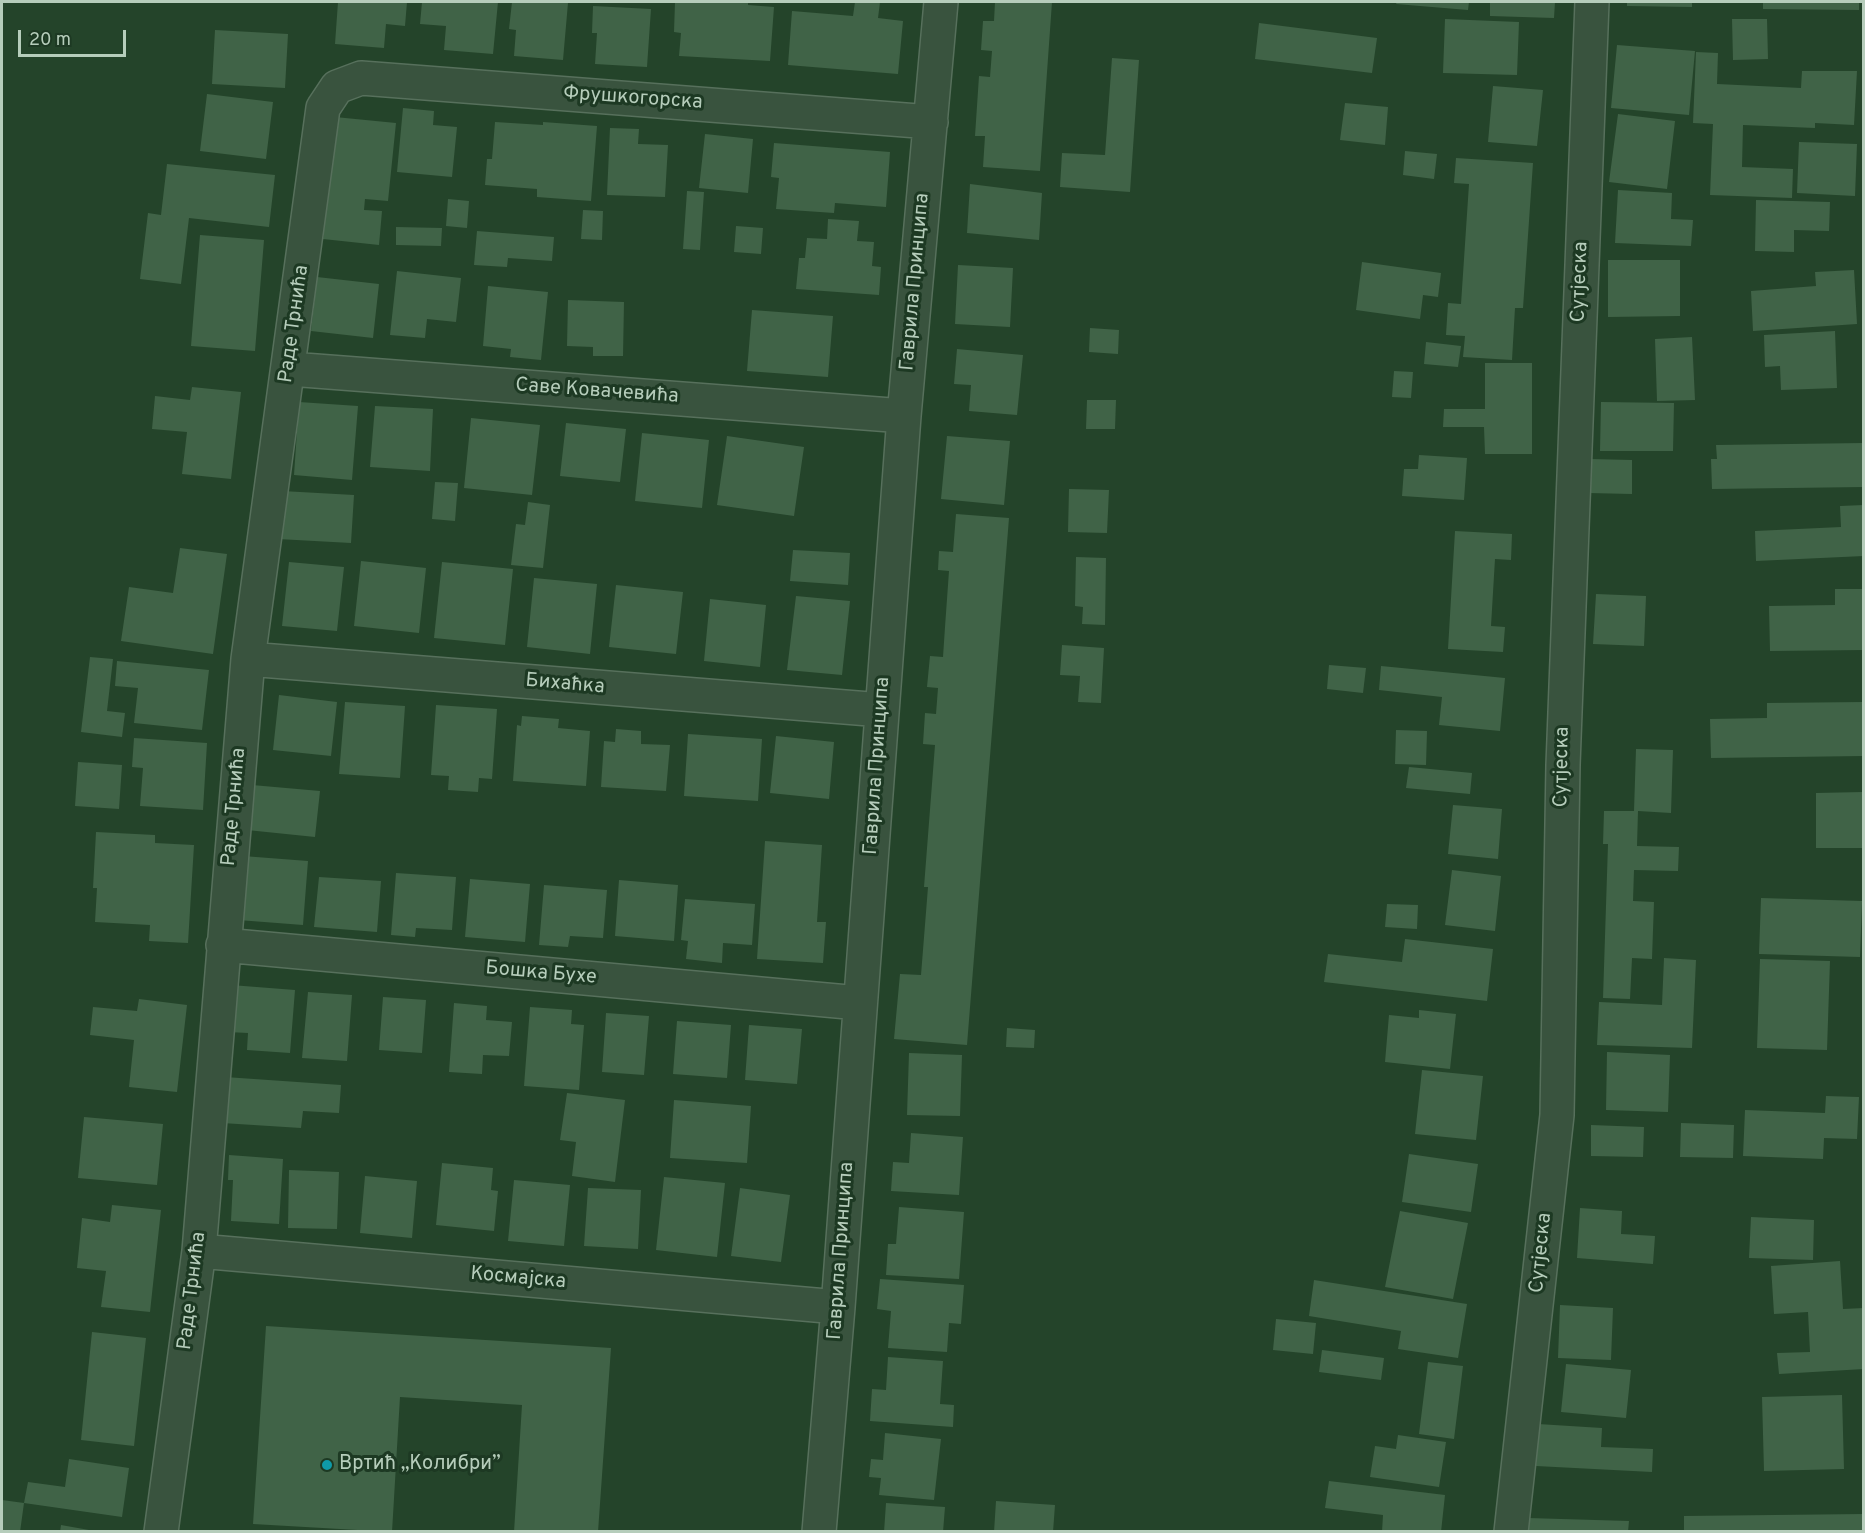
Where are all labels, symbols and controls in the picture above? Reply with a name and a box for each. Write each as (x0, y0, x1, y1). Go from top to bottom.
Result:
scale bar (21, 18, 129, 56)
text: 20 m (29, 29, 71, 52)
street label: Фрушкогорска (563, 82, 703, 116)
street label: Гаврила Принципа (896, 192, 936, 372)
street label: Сутјеска (1568, 241, 1594, 323)
street label: Раде Трнића (275, 264, 315, 384)
street label: Саве Ковачевића (515, 374, 679, 410)
street label: Бихаћка (524, 670, 606, 700)
street label: Гаврила Принципа (860, 676, 896, 856)
street label: Сутјеска (1550, 726, 1576, 808)
street label: Раде Трнића (218, 747, 252, 867)
street label: Бошка Бухе (484, 957, 598, 991)
street label: Гаврила Принципа (824, 1161, 860, 1341)
street label: Сутјеска (1526, 1212, 1558, 1294)
street label: Раде Трнића (174, 1231, 212, 1351)
street label: Космајска (469, 1263, 567, 1295)
place label: Вртић „Колибри” (339, 1453, 501, 1477)
marker: Вртић „Колибри” (320, 1458, 334, 1472)

